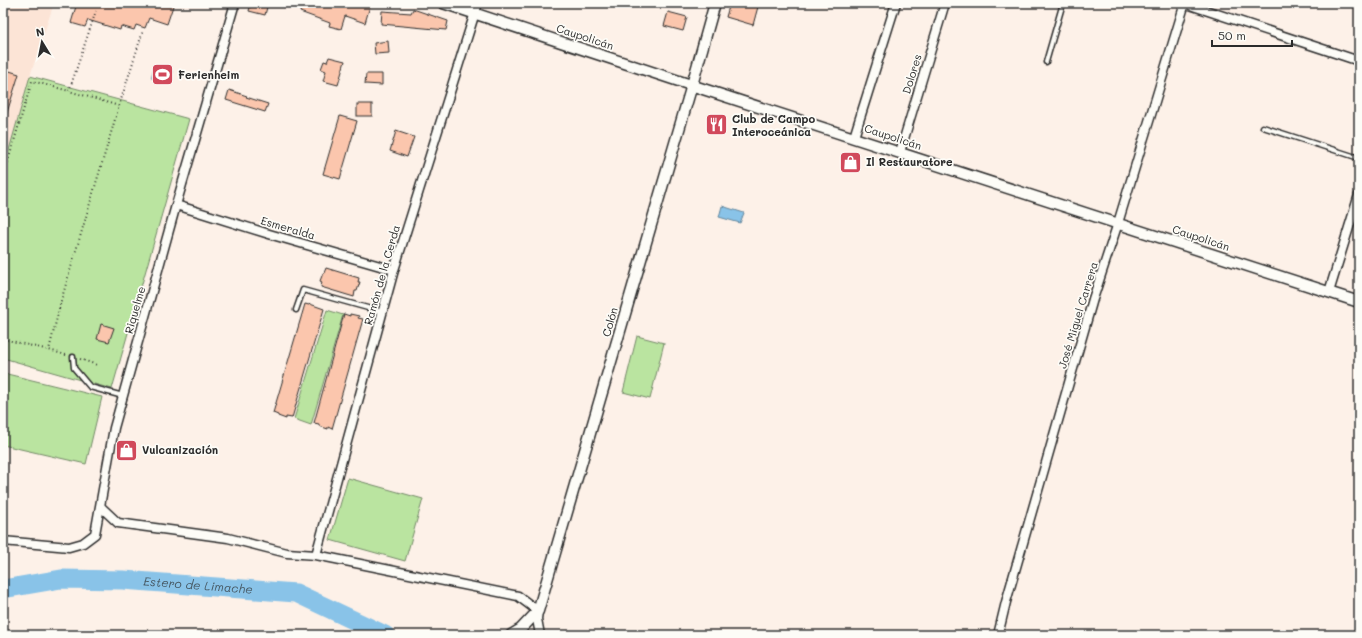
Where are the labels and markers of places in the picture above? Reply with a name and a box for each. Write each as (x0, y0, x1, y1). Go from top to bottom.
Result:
sports icon: Ferienheim (149, 62, 175, 88)
place label: Ferienheim (178, 67, 240, 82)
place label: Club de Campo Interoceánica (732, 111, 815, 139)
restaurant icon: Club de Campo Interoceánica (704, 112, 730, 138)
shop icon: Il Restauratore (837, 149, 863, 175)
place label: Il Restauratore (866, 154, 953, 169)
shop icon: Vulcanización (114, 437, 140, 463)
place label: Vulcanización (142, 442, 218, 457)

